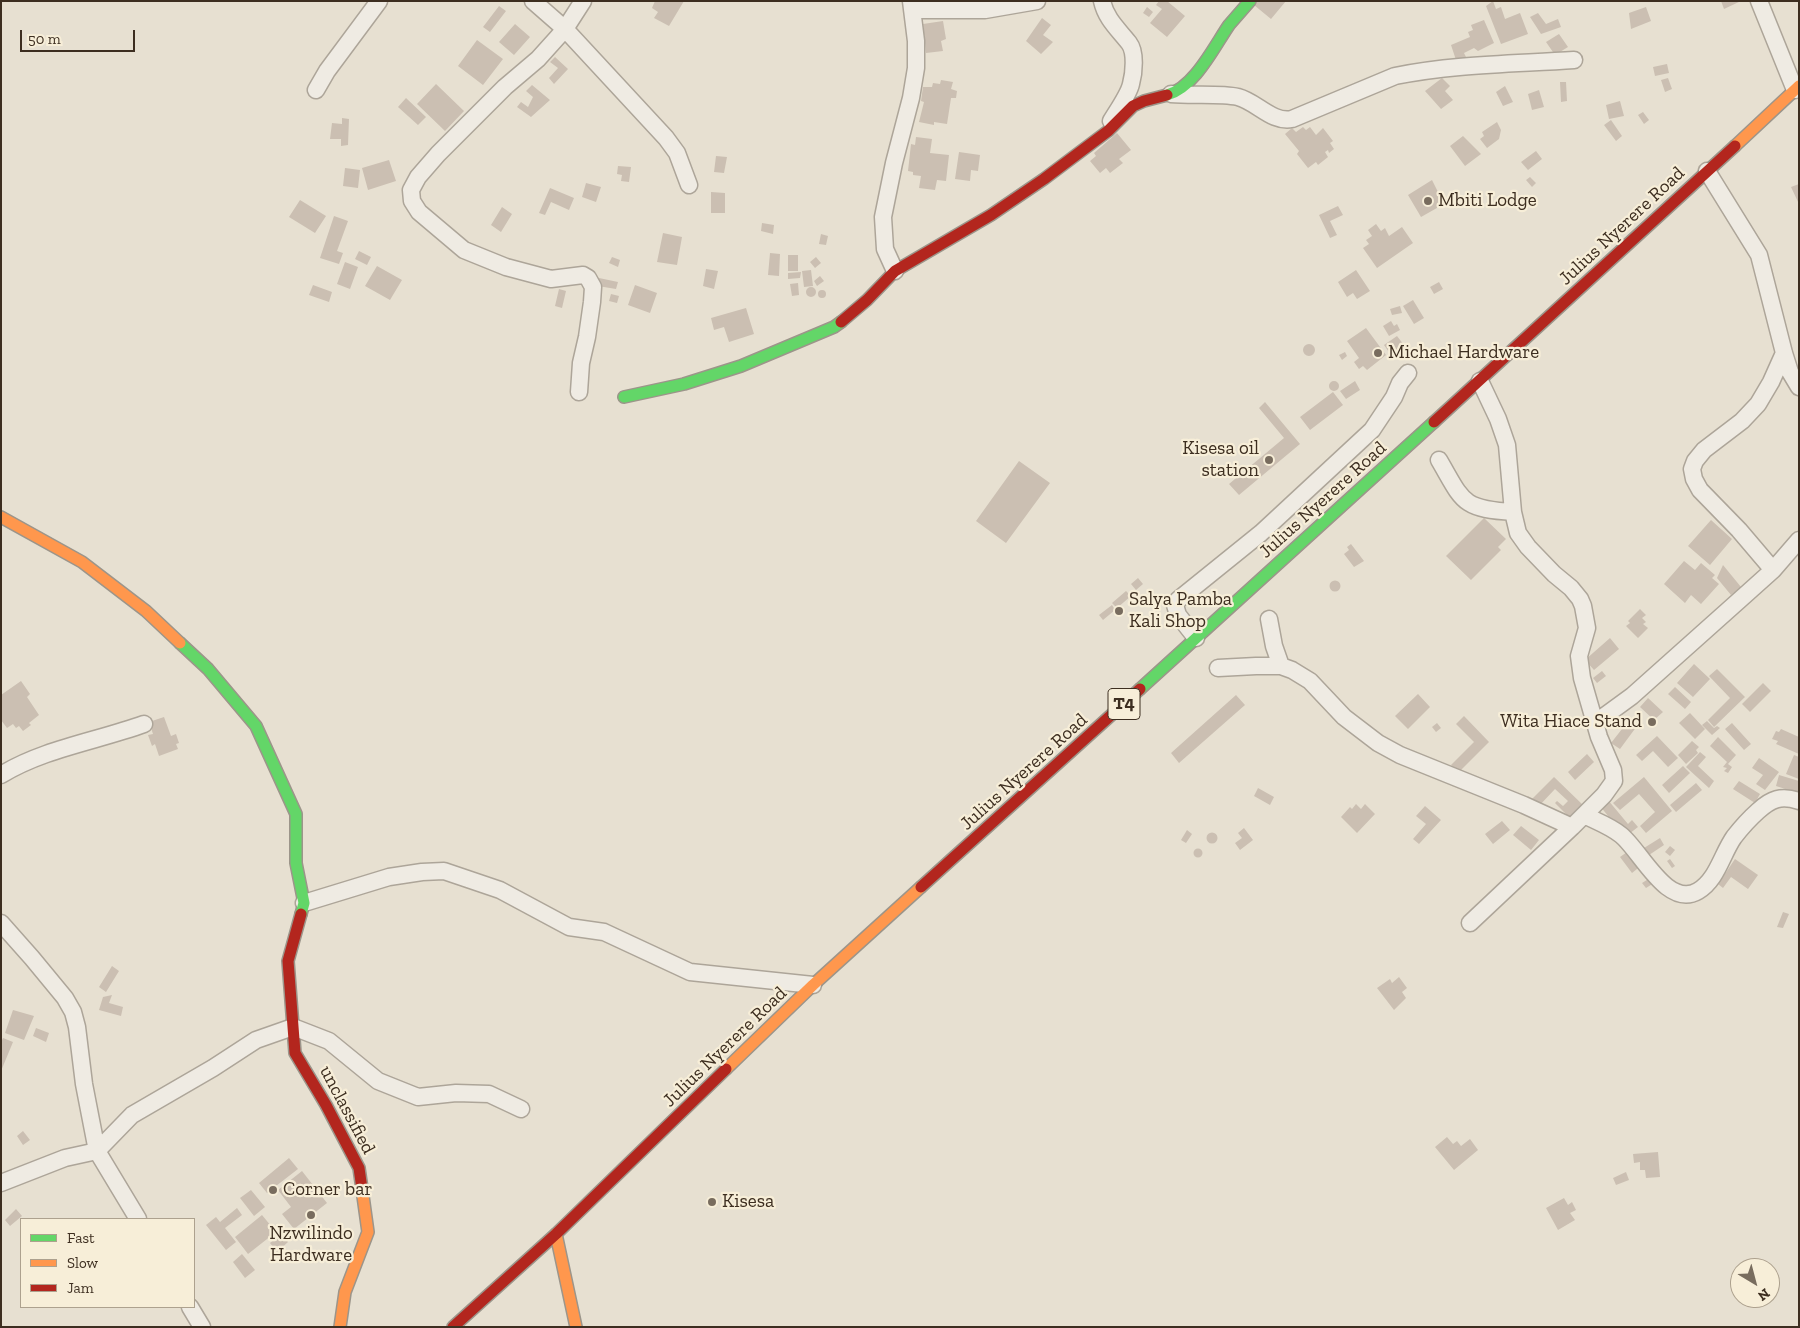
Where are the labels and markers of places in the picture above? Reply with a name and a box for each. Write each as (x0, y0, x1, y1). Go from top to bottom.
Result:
place label: Mbiti Lodge (1438, 190, 1537, 212)
marker: Mbiti Lodge (1422, 195, 1434, 207)
place label: Michael Hardware (1388, 342, 1539, 364)
marker: Michael Hardware (1372, 347, 1384, 359)
place label: Kisesa oil station (1182, 438, 1259, 482)
marker: Kisesa oil station (1263, 454, 1275, 466)
place label: Salya Pamba Kali Shop (1129, 589, 1232, 633)
marker: Salya Pamba Kali Shop (1113, 605, 1125, 617)
place label: Wita Hiace Stand (1500, 711, 1642, 733)
marker: Wita Hiace Stand (1646, 716, 1658, 728)
place label: Corner bar (283, 1179, 372, 1201)
marker: Corner bar (267, 1184, 279, 1196)
place label: Kisesa (722, 1191, 774, 1213)
marker: Kisesa (706, 1196, 718, 1208)
marker: Nzwilindo Hardware (305, 1209, 317, 1221)
place label: Nzwilindo Hardware (269, 1223, 353, 1267)

